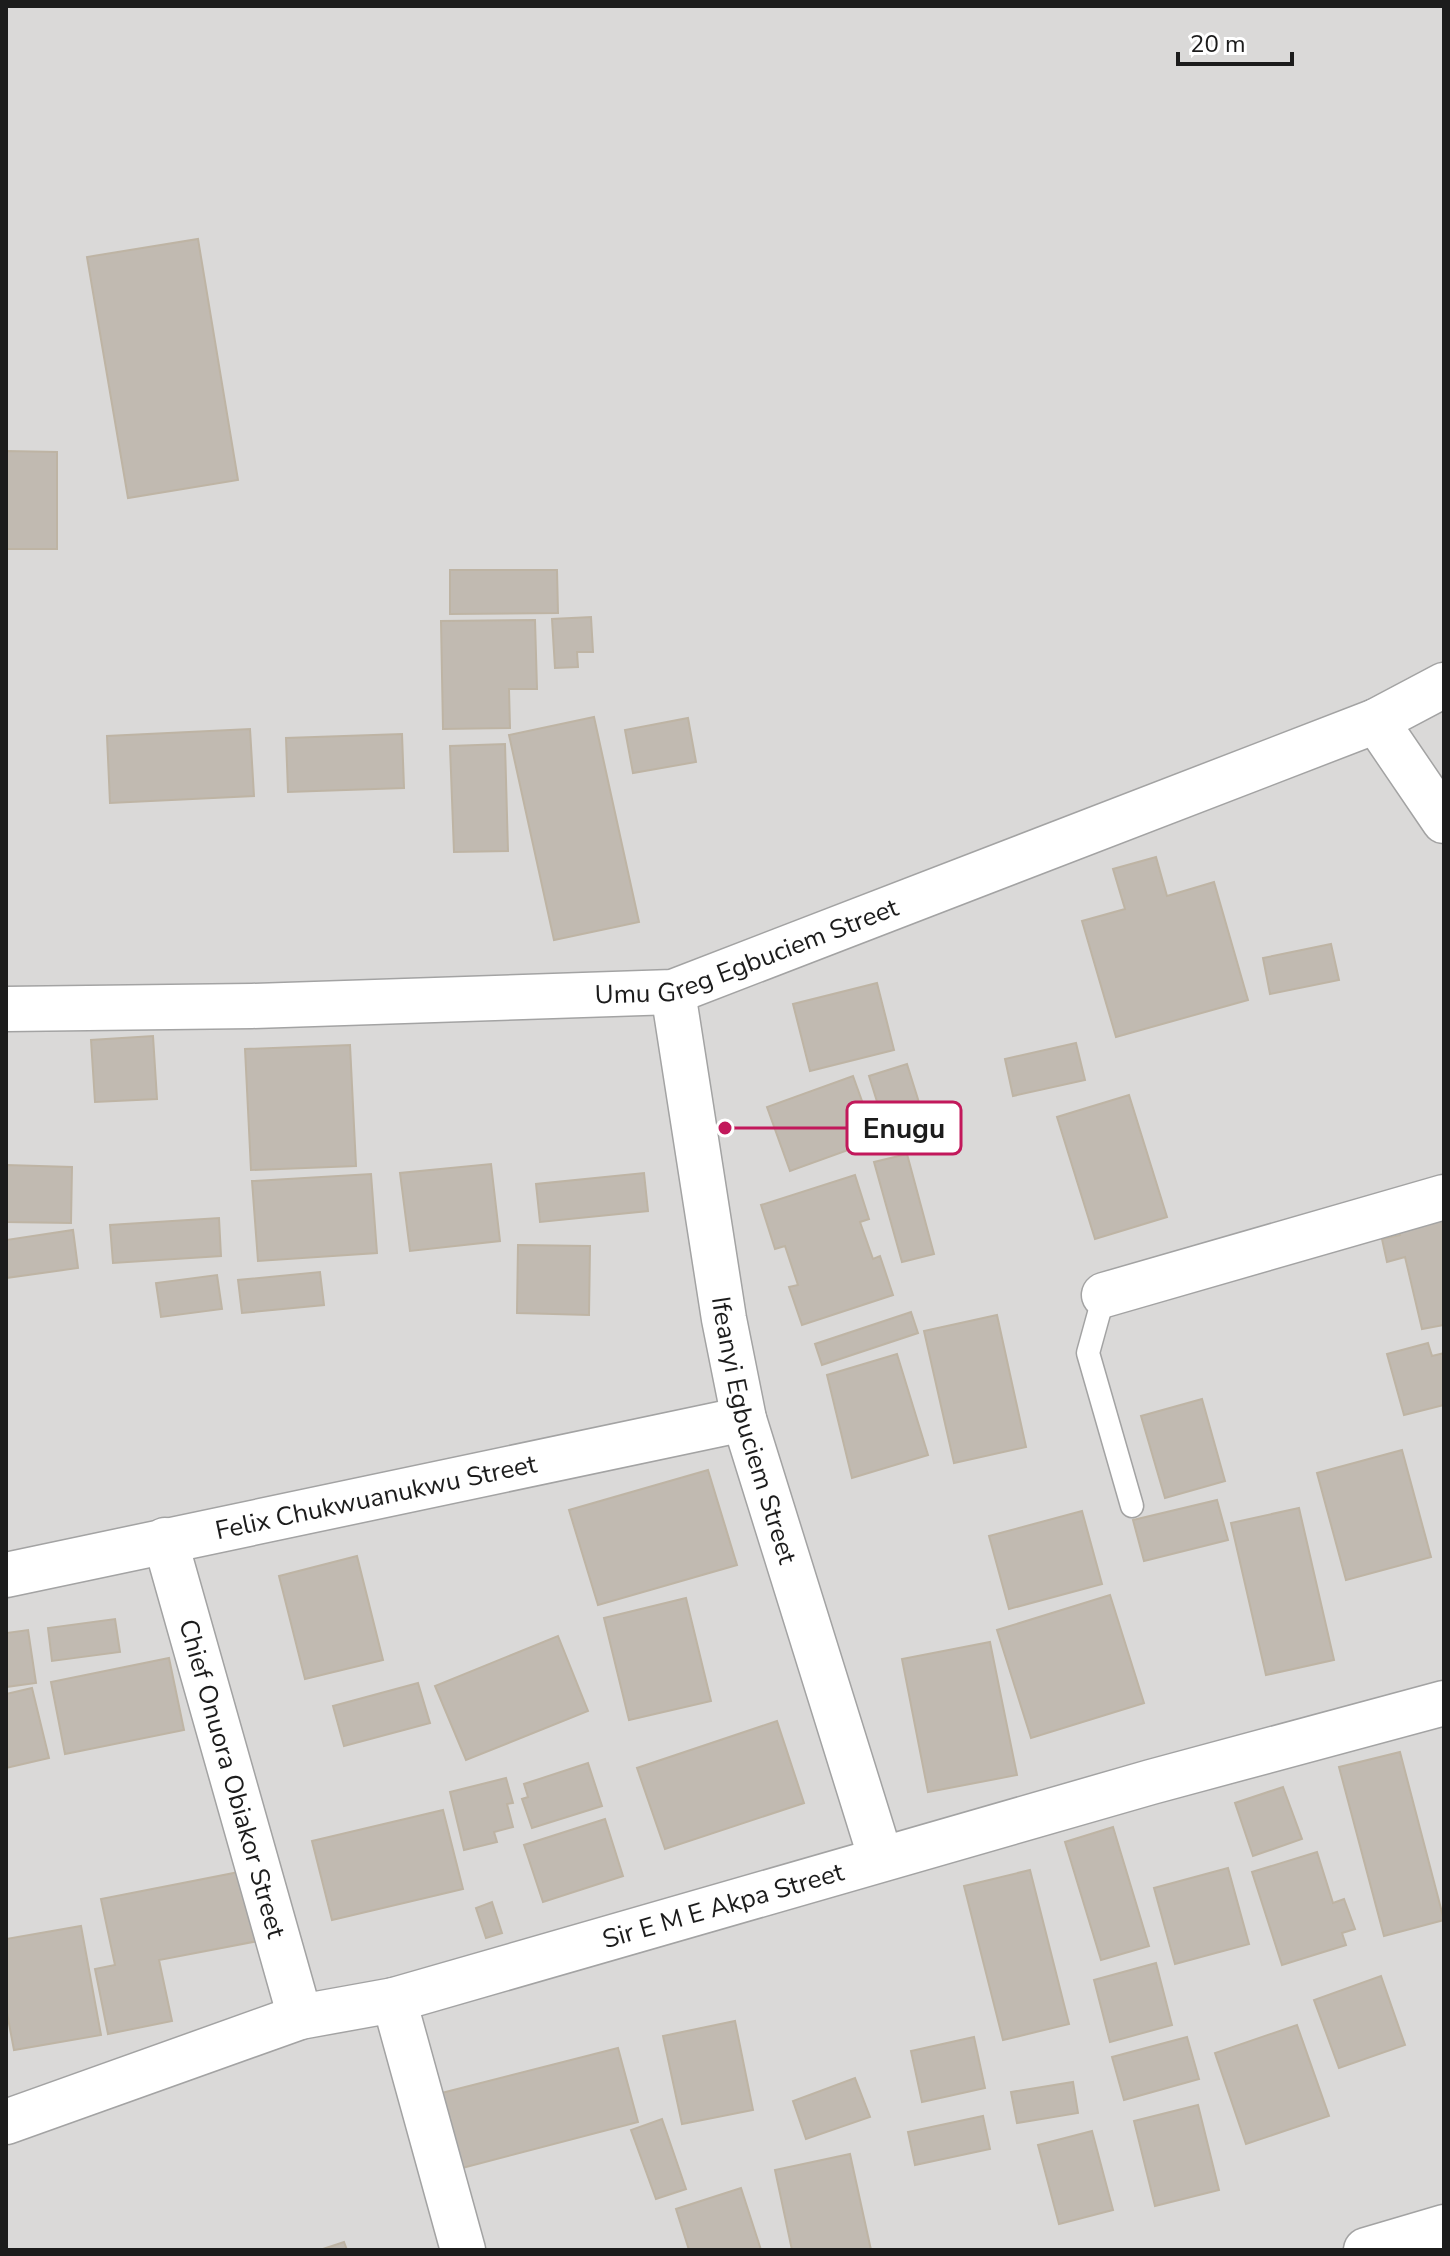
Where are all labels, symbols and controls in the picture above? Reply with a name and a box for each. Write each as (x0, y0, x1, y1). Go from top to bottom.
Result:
scale bar (1178, 16, 1292, 66)
text: 20 m (1190, 28, 1246, 60)
street label: Umu Greg Egbuciem Street (594, 890, 904, 1013)
callout: Enugu (847, 1102, 961, 1154)
text: Enugu (863, 1110, 945, 1148)
street label: Ifeanyi Egbuciem Street (703, 1294, 805, 1569)
street label: Felix Chukwuanukwu Street (212, 1446, 541, 1548)
street label: Chief Onuora Obiakor Street (170, 1615, 294, 1943)
street label: Sir E M E Akpa Street (598, 1854, 849, 1957)

